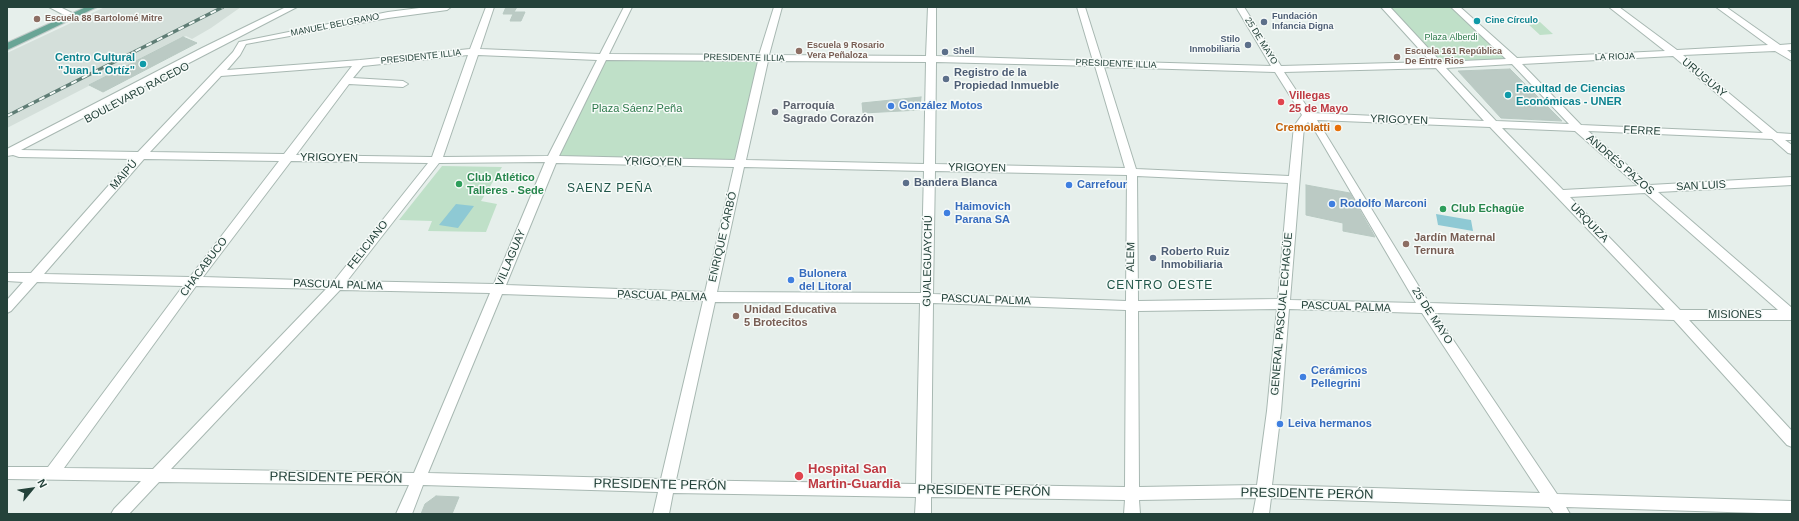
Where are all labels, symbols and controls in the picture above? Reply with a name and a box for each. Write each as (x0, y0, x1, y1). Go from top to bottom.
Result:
street label: MANUEL BELGRANO (290, 11, 380, 39)
place label: Fundación Infancia Digna (1272, 12, 1334, 33)
marker: Escuela 88 Bartolomé Mitre (32, 14, 42, 24)
place label: Escuela 88 Bartolomé Mitre (45, 14, 163, 24)
street label: 25 DE MAYO (1242, 16, 1280, 66)
marker: Cine Círculo (1472, 16, 1482, 26)
place label: Cine Círculo (1485, 16, 1538, 26)
marker: Fundación Infancia Digna (1259, 17, 1269, 27)
park label: Plaza Alberdi (1424, 33, 1478, 43)
place label: Stilo Inmobiliaria (1189, 35, 1240, 56)
marker: Stilo Inmobiliaria (1243, 40, 1253, 50)
place label: Escuela 9 Rosario Vera Peñaloza (807, 41, 885, 62)
marker: Escuela 9 Rosario Vera Peñaloza (794, 46, 804, 56)
street label: PRESIDENTE ILLIA (380, 47, 462, 67)
marker: Shell (940, 47, 950, 57)
place label: Shell (953, 47, 975, 57)
place label: Escuela 161 República De Entre Rios (1405, 47, 1502, 68)
place label: Centro Cultural "Juan L. Ortíz" (55, 51, 135, 77)
street label: LA RIOJA (1595, 51, 1635, 63)
street label: PRESIDENTE ILLIA (703, 52, 785, 64)
marker: Escuela 161 República De Entre Rios (1392, 52, 1402, 62)
street label: URUGUAY (1679, 56, 1729, 100)
street label: PRESIDENTE ILLIA (1075, 57, 1157, 71)
marker: Centro Cultural "Juan L. Ortíz" (138, 59, 148, 69)
street label: BOULEVARD RACEDO (82, 60, 192, 126)
place label: Registro de la Propiedad Inmueble (954, 66, 1059, 92)
marker: Registro de la Propiedad Inmueble (941, 74, 951, 84)
place label: Facultad de Ciencias Económicas - UNER (1516, 82, 1625, 108)
place label: Villegas 25 de Mayo (1289, 89, 1348, 115)
marker: Facultad de Ciencias Económicas - UNER (1503, 90, 1513, 100)
marker: Villegas 25 de Mayo (1276, 97, 1286, 107)
place label: Parroquía Sagrado Corazón (783, 99, 874, 125)
place label: González Motos (899, 99, 983, 113)
marker: González Motos (886, 101, 896, 111)
park label: Plaza Sáenz Peña (592, 102, 682, 116)
marker: Parroquía Sagrado Corazón (770, 107, 780, 117)
street label: YRIGOYEN (1370, 112, 1428, 128)
place label: Cremolatti (1276, 121, 1330, 135)
marker: Cremolatti (1333, 123, 1343, 133)
street label: FERRE (1623, 123, 1661, 139)
street label: ANDRÉS PAZOS (1583, 132, 1657, 198)
street label: YRIGOYEN (300, 151, 358, 165)
street label: YRIGOYEN (624, 155, 682, 169)
street label: MAIPÚ (108, 158, 140, 192)
street label: YRIGOYEN (948, 161, 1006, 175)
place label: Club Atlético Talleres - Sede (467, 171, 544, 197)
place label: Bandera Blanca (914, 176, 997, 190)
marker: Bandera Blanca (901, 178, 911, 188)
place label: Carrefour (1077, 178, 1127, 192)
street label: SAN LUIS (1676, 178, 1726, 194)
marker: Club Atlético Talleres - Sede (454, 179, 464, 189)
marker: Carrefour (1064, 180, 1074, 190)
district label: SAENZ PEÑA (567, 182, 653, 196)
street label: ENRIQUE CARBÓ (706, 191, 740, 283)
place label: Rodolfo Marconi (1340, 197, 1427, 211)
marker: Rodolfo Marconi (1327, 199, 1337, 209)
place label: Haimovich Parana SA (955, 200, 1011, 226)
street label: URQUIZA (1567, 201, 1611, 245)
place label: Club Echagüe (1451, 202, 1524, 216)
marker: Club Echagüe (1438, 204, 1448, 214)
marker: Haimovich Parana SA (942, 208, 952, 218)
street label: GUALEGUAYCHÚ (921, 215, 935, 307)
street label: FELICIANO (345, 218, 391, 272)
street label: VILLAGUAY (493, 228, 529, 288)
place label: Jardín Maternal Ternura (1414, 231, 1495, 257)
street label: GENERAL PASCUAL ECHAGÜE (1268, 232, 1296, 396)
street label: CHACABUCO (178, 235, 230, 299)
marker: Jardín Maternal Ternura (1401, 239, 1411, 249)
street label: ALEM (1124, 242, 1138, 272)
place label: Roberto Ruiz Inmobiliaria (1161, 245, 1229, 271)
marker: Roberto Ruiz Inmobiliaria (1148, 253, 1158, 263)
place label: Bulonera del Litoral (799, 267, 852, 293)
marker: Bulonera del Litoral (786, 275, 796, 285)
street label: PASCUAL PALMA (293, 277, 383, 293)
district label: CENTRO OESTE (1107, 279, 1213, 293)
street label: 25 DE MAYO (1409, 285, 1455, 347)
street label: PASCUAL PALMA (617, 288, 707, 304)
street label: PASCUAL PALMA (941, 292, 1031, 308)
street label: PASCUAL PALMA (1301, 299, 1391, 315)
place label: Unidad Educativa 5 Brotecitos (744, 303, 836, 329)
street label: MISIONES (1708, 308, 1762, 322)
marker: Unidad Educativa 5 Brotecitos (731, 311, 741, 321)
place label: Cerámicos Pellegrini (1311, 364, 1367, 390)
marker: Cerámicos Pellegrini (1298, 372, 1308, 382)
place label: Leiva hermanos (1288, 417, 1372, 431)
marker: Leiva hermanos (1275, 419, 1285, 429)
place label: Hospital San Martin-Guardia (808, 461, 900, 492)
north arrow (12, 469, 52, 509)
street label: PRESIDENTE PERÓN (269, 469, 403, 487)
marker: Hospital San Martin-Guardia (793, 470, 805, 482)
street label: PRESIDENTE PERÓN (593, 476, 727, 494)
text: N (35, 477, 50, 490)
street label: PRESIDENTE PERÓN (917, 482, 1051, 500)
street label: PRESIDENTE PERÓN (1240, 485, 1374, 503)

